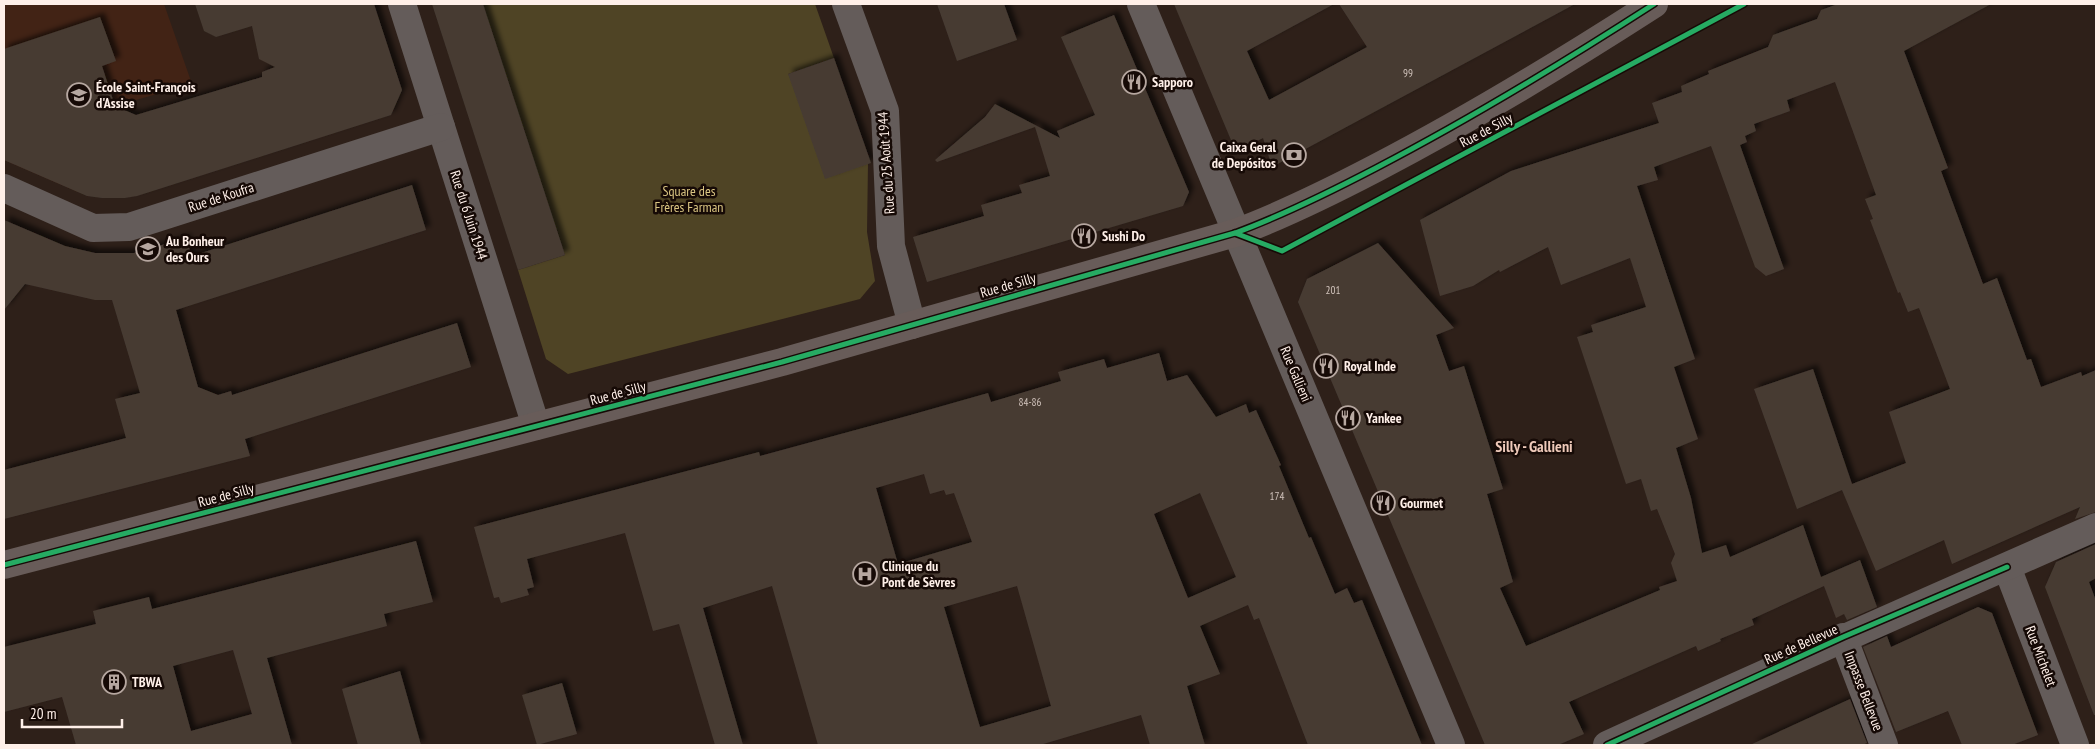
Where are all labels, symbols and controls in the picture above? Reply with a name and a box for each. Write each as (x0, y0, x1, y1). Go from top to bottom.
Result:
house number: 99 (1403, 66, 1413, 80)
restaurant icon: Sapporo (1121, 69, 1147, 95)
place label: Sapporo (1152, 73, 1193, 91)
place label: École Saint-François d'Assise (96, 78, 196, 112)
school or university icon: École Saint-François d'Assise (66, 82, 92, 108)
street label: Rue de Silly (1457, 108, 1516, 151)
street label: Rue du 25 Août 1944 (873, 111, 899, 215)
place label: Caixa Geral de Depósitos (1212, 138, 1277, 172)
bank icon: Caixa Geral de Depósitos (1281, 142, 1307, 168)
street label: Rue du 6 Juin 1944 (446, 168, 492, 263)
street label: Rue de Koufra (186, 178, 256, 216)
park label: Square des Frères Farman (655, 182, 723, 216)
restaurant icon: Sushi Do (1071, 223, 1097, 249)
place label: Sushi Do (1102, 227, 1145, 245)
place label: Au Bonheur des Ours (165, 232, 225, 266)
school or university icon: Au Bonheur des Ours (135, 236, 161, 262)
street label: Rue de Silly (978, 268, 1039, 302)
house number: 201 (1326, 283, 1340, 297)
street label: Rue Gallieni (1276, 344, 1316, 404)
restaurant icon: Royal Inde (1313, 353, 1339, 379)
place label: Royal Inde (1344, 357, 1396, 375)
street label: Rue de Silly (588, 377, 649, 409)
house number: 84-86 (1018, 395, 1042, 409)
restaurant icon: Yankee (1335, 405, 1361, 431)
place label: Yankee (1365, 409, 1402, 427)
district label: Silly - Gallieni (1495, 436, 1573, 456)
street label: Rue de Silly (196, 479, 257, 511)
house number: 174 (1270, 489, 1284, 503)
restaurant icon: Gourmet (1370, 490, 1396, 516)
place label: Gourmet (1400, 494, 1443, 512)
place label: Clinique du Pont de Sèvres (882, 557, 955, 591)
hospital icon: Clinique du Pont de Sèvres (852, 561, 878, 587)
street label: Rue de Bellevue (1762, 620, 1841, 668)
street label: Rue Michelet (2021, 623, 2061, 689)
street label: Impasse Bellevue (1841, 649, 1888, 734)
building icon: TBWA (101, 669, 127, 695)
place label: TBWA (132, 673, 163, 691)
scale bar (22, 696, 122, 728)
text: 20 m (30, 704, 56, 723)

